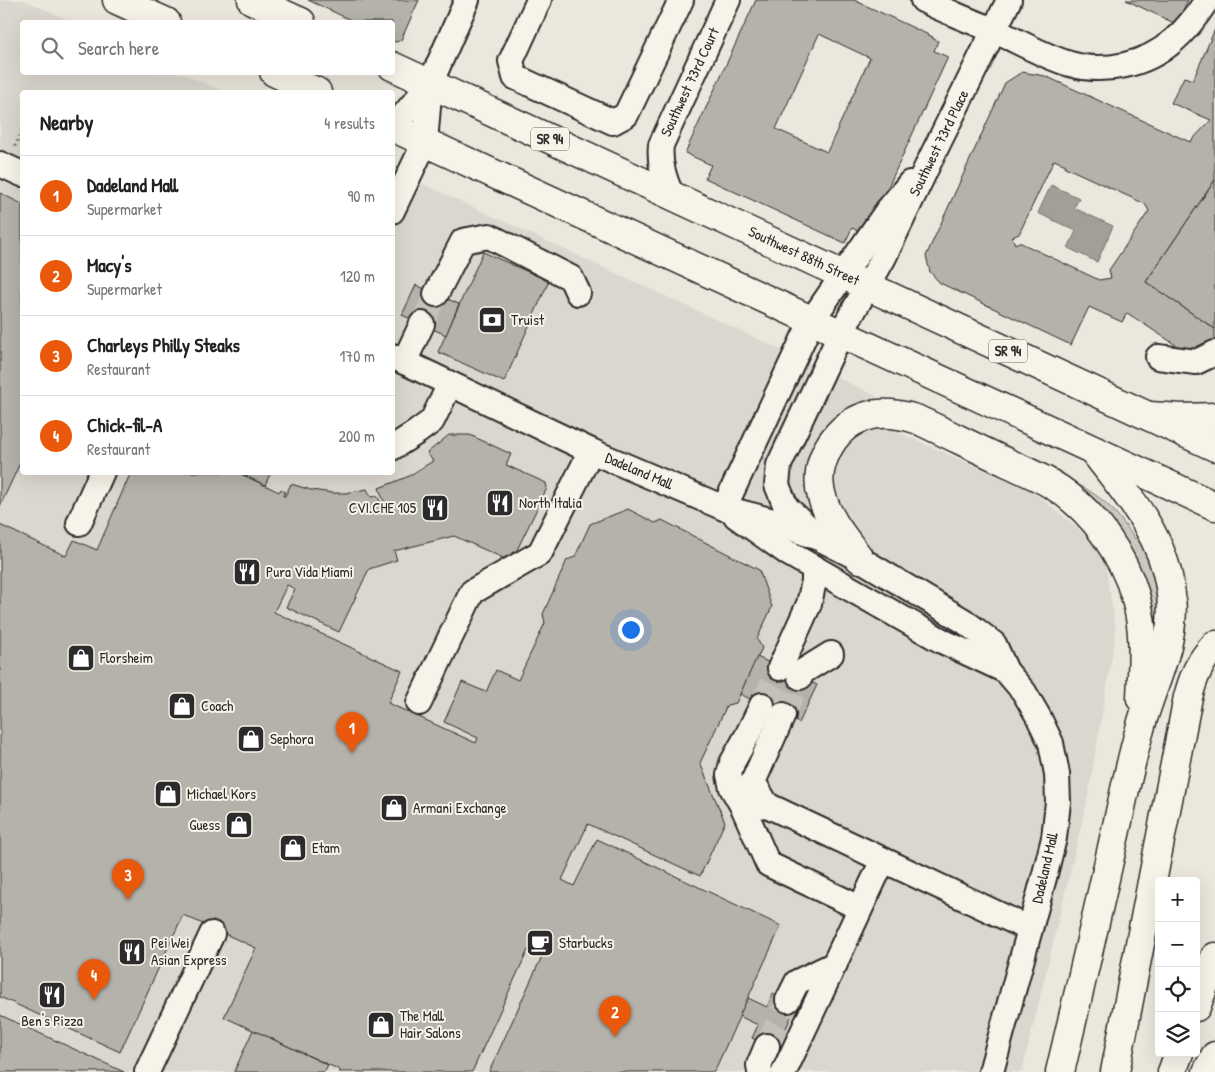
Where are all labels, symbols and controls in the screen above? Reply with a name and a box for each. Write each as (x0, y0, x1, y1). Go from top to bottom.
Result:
search box (20, 20, 395, 75)
street label: Southwest 73rd Court (655, 23, 724, 140)
icon: search (38, 34, 66, 62)
text: Search here (78, 35, 159, 61)
street label: Southwest 73rd Place (904, 86, 973, 199)
text: Nearby (40, 108, 93, 137)
text: 4 results (324, 112, 375, 134)
road number: SR 94 (531, 128, 569, 150)
text: Dadeland Mall (87, 172, 178, 198)
text: 1 (53, 185, 59, 207)
text: 90 m (347, 185, 375, 207)
text: Supermarket (87, 198, 162, 220)
street label: Southwest 88th Street (745, 221, 864, 291)
text: Macy's (87, 252, 132, 278)
text: 2 (52, 265, 60, 287)
text: 120 m (340, 265, 375, 287)
text: Supermarket (87, 278, 162, 300)
bank icon: Truist (477, 305, 507, 335)
place label: Truist (511, 309, 545, 330)
text: Charleys Philly Steaks (87, 332, 240, 358)
road number: SR 94 (989, 340, 1027, 362)
text: 3 (52, 345, 60, 367)
text: 170 m (340, 345, 375, 367)
text: Restaurant (87, 358, 150, 380)
text: Chick-fil-A (87, 412, 162, 438)
text: 4 (53, 425, 59, 447)
text: 200 m (339, 425, 375, 447)
text: Restaurant (87, 438, 150, 460)
street label: Dadeland Mall (602, 447, 677, 494)
restaurant icon: North Italia (485, 488, 515, 518)
place label: North Italia (519, 492, 582, 513)
restaurant icon: CVI.CHE 105 (420, 493, 450, 523)
place label: CVI.CHE 105 (349, 497, 417, 518)
restaurant icon: Pura Vida Miami (232, 557, 262, 587)
place label: Pura Vida Miami (266, 561, 353, 582)
your location (618, 617, 644, 643)
shop icon: Florsheim (66, 643, 96, 673)
place label: Florsheim (99, 647, 153, 668)
shop icon: Coach (167, 691, 197, 721)
place label: Coach (201, 695, 233, 716)
pin: 1 (336, 712, 368, 753)
shop icon: Sephora (236, 724, 266, 754)
place label: Sephora (270, 728, 313, 749)
shop icon: Michael Kors (153, 779, 183, 809)
place label: Michael Kors (187, 783, 256, 804)
shop icon: Armani Exchange (379, 793, 409, 823)
place label: Armani Exchange (413, 797, 507, 818)
shop icon: Guess (224, 810, 254, 840)
place label: Guess (189, 814, 220, 835)
street label: Dadeland Mall (1026, 830, 1063, 905)
shop icon: Etam (278, 833, 308, 863)
place label: Etam (312, 837, 340, 858)
pin: 3 (112, 859, 144, 900)
map controls (1155, 877, 1200, 1057)
button: + (1155, 877, 1200, 922)
button: − (1155, 922, 1200, 967)
cafe icon: Starbucks (525, 928, 555, 958)
place label: Pei Wei Asian Express (151, 932, 227, 970)
place label: Starbucks (559, 932, 613, 953)
restaurant icon: Pei Wei Asian Express (117, 937, 147, 967)
pin: 4 (78, 959, 110, 1000)
button: locate (1155, 967, 1200, 1012)
restaurant icon: Ben's Pizza (37, 980, 67, 1010)
pin: 2 (599, 996, 631, 1037)
place label: The Mall Hair Salons (400, 1005, 461, 1043)
place label: Ben's Pizza (21, 1010, 83, 1031)
shop icon: The Mall Hair Salons (366, 1010, 396, 1040)
button: layers (1155, 1012, 1200, 1057)

